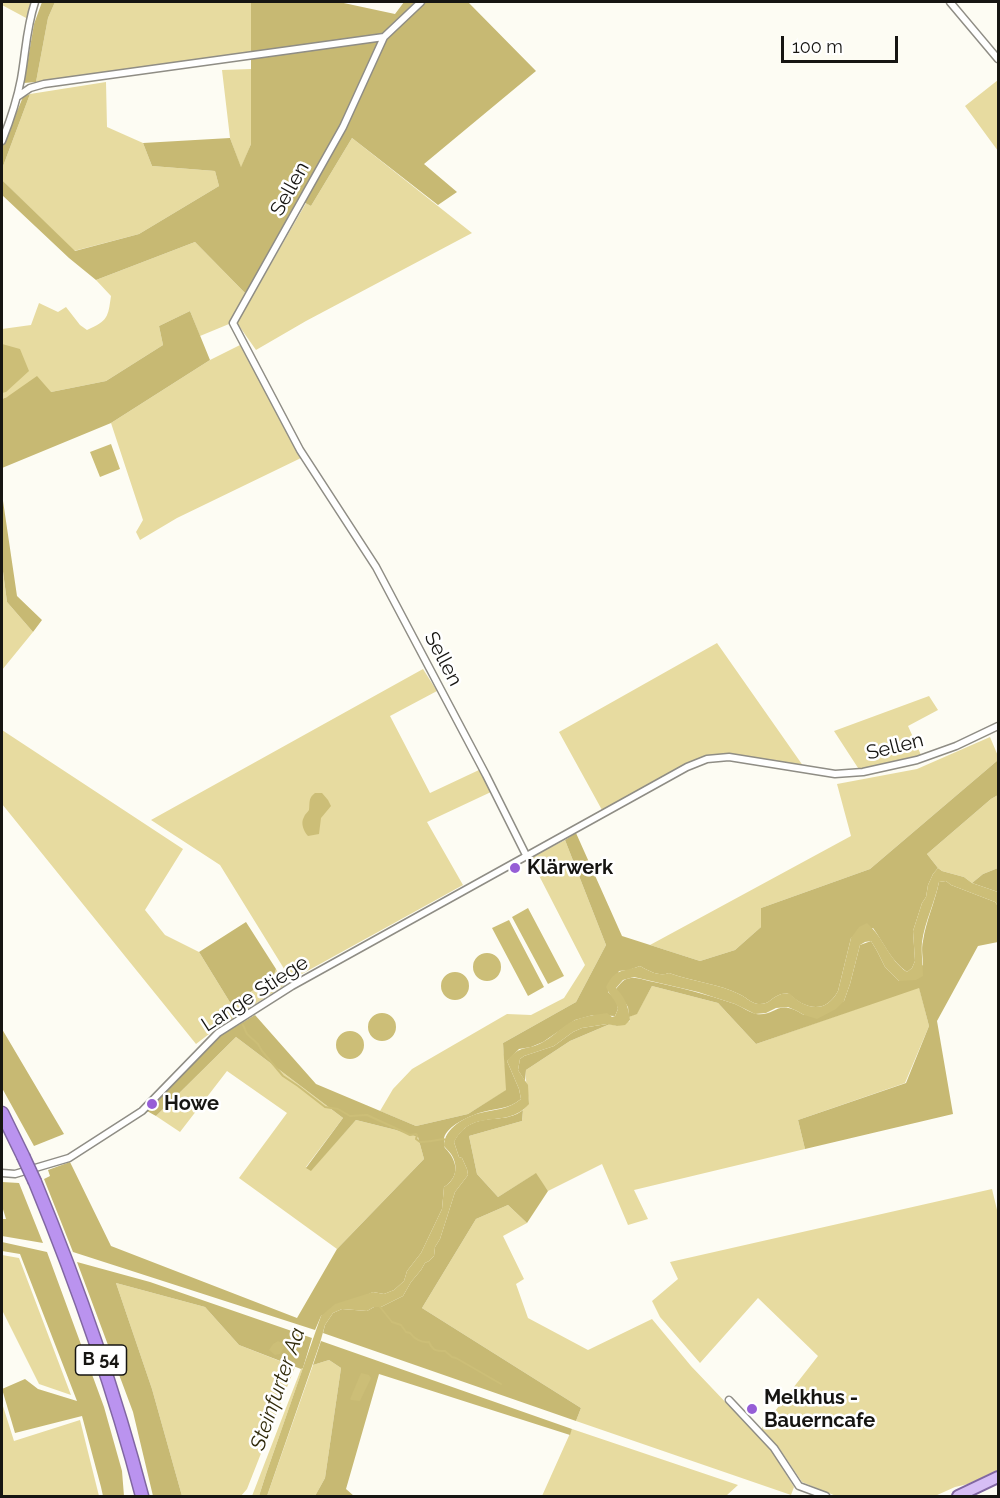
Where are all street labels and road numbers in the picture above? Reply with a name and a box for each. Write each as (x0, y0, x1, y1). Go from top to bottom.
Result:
street label: Sellen (265, 158, 315, 220)
street label: Sellen (419, 628, 467, 690)
street label: Sellen (864, 728, 926, 766)
street label: Lange Stiege (197, 951, 313, 1037)
road number: B 54 (76, 1345, 126, 1375)

